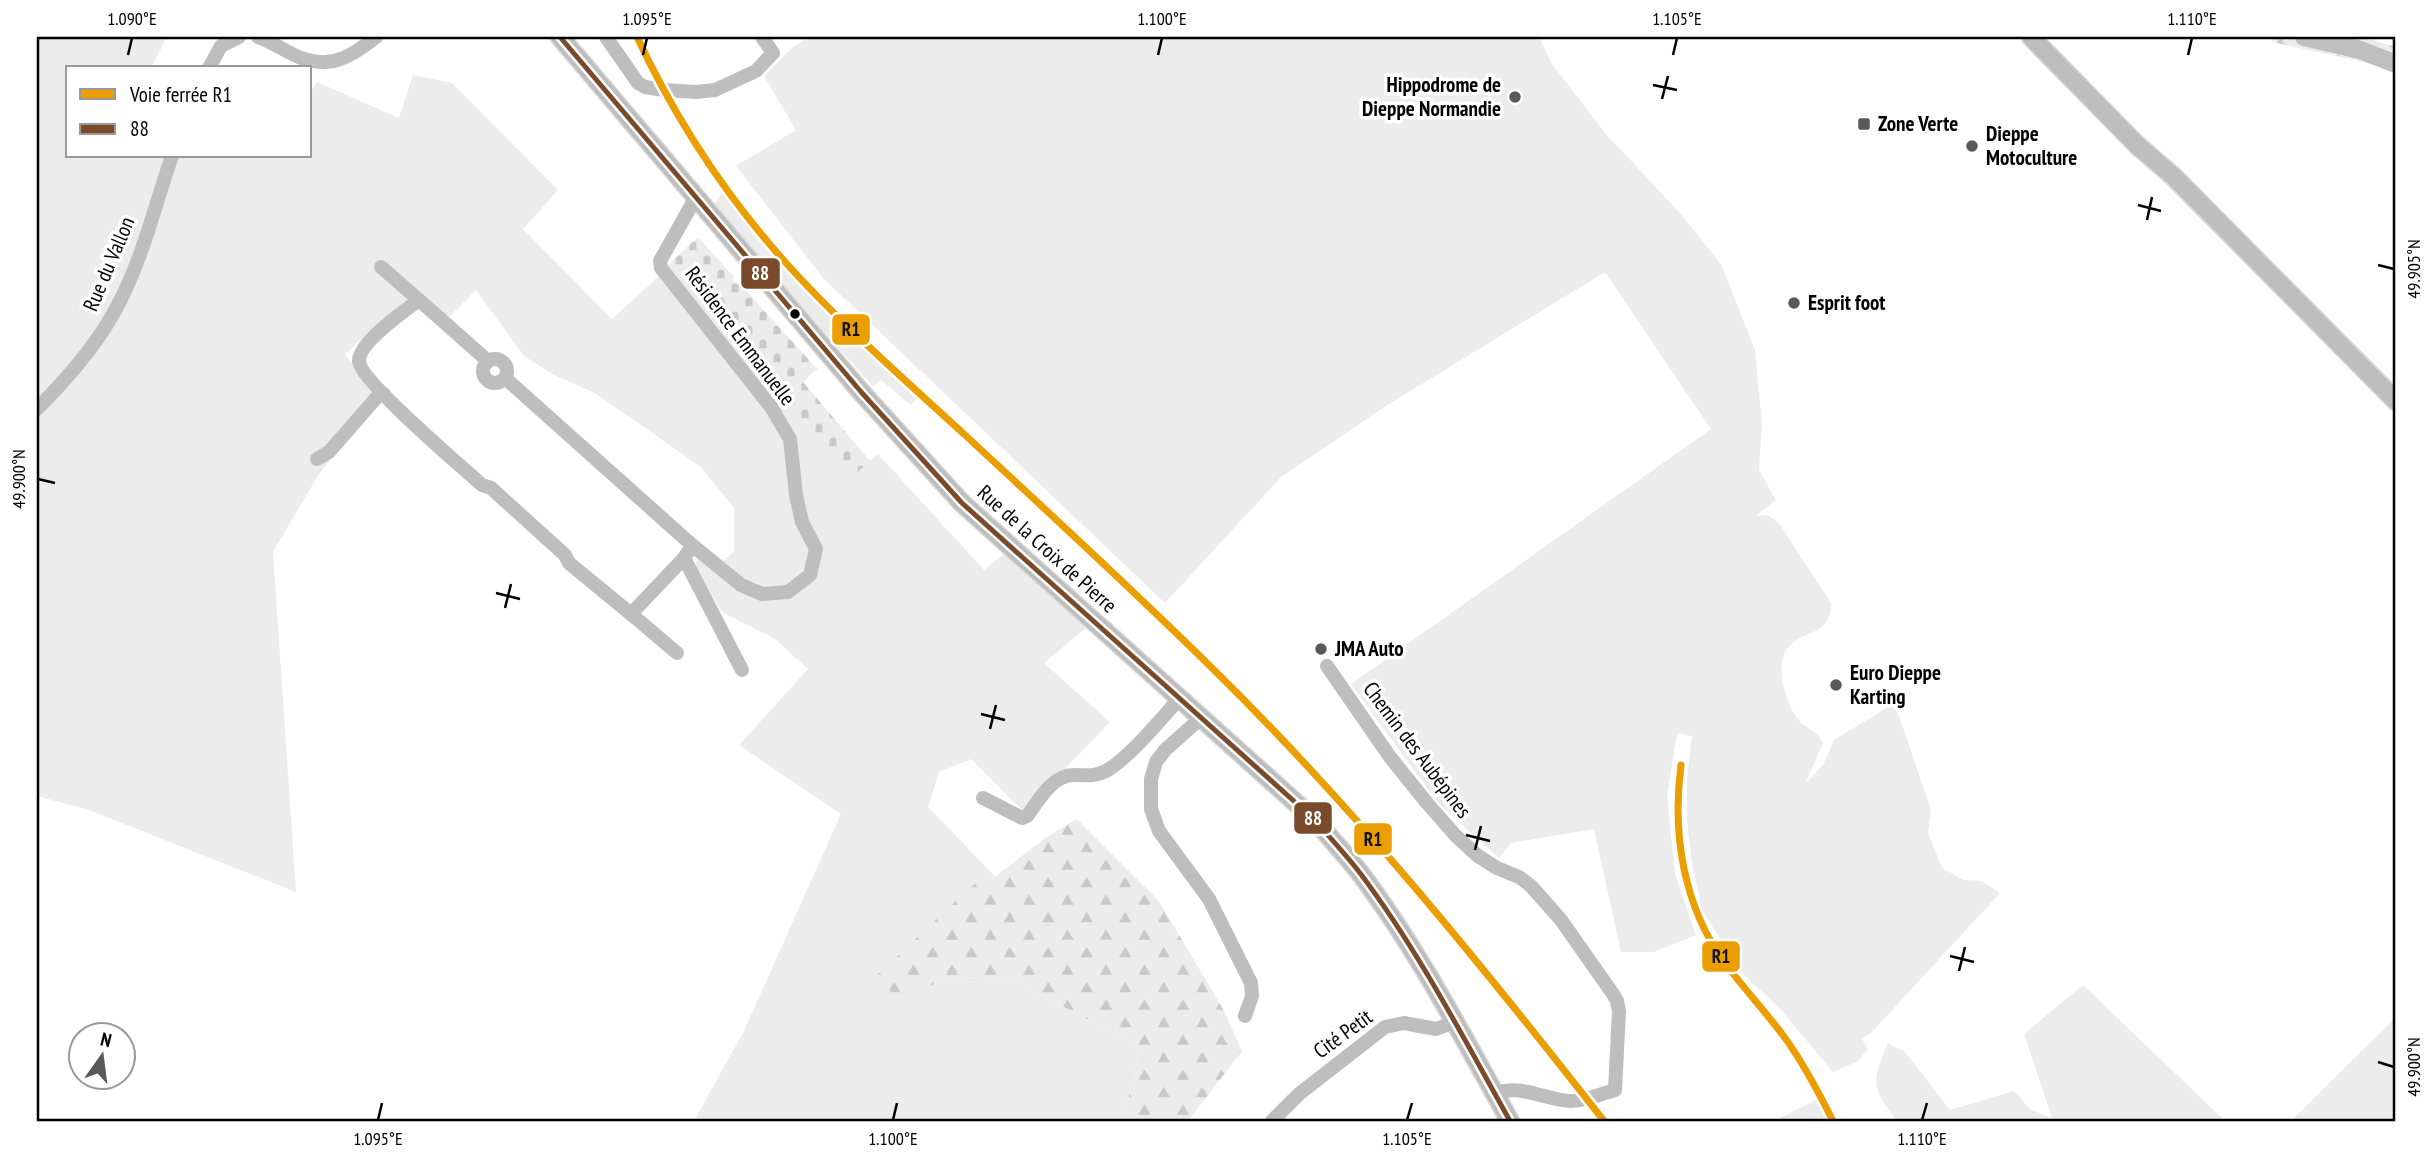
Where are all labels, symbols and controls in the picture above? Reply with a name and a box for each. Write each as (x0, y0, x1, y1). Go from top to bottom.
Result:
text: 1.090°E (107, 7, 157, 30)
text: 1.095°E (622, 7, 672, 30)
text: 1.100°E (1137, 7, 1187, 30)
text: 1.105°E (1652, 7, 1702, 30)
text: 1.110°E (2167, 7, 2217, 30)
legend (66, 66, 312, 158)
place label: Hippodrome de Dieppe Normandie (1362, 71, 1501, 122)
text: Voie ferrée R1 (129, 81, 232, 108)
marker: Hippodrome de Dieppe Normandie (1507, 89, 1523, 105)
place label: Zone Verte (1878, 110, 1958, 137)
text: 88 (130, 115, 149, 142)
marker: Zone Verte (1856, 116, 1872, 132)
place label: Dieppe Motoculture (1986, 120, 2077, 171)
marker: Dieppe Motoculture (1964, 138, 1980, 154)
street label: Rue du Vallon (77, 213, 140, 315)
text: 49.905°N (2402, 239, 2425, 299)
line badge: 88 (740, 257, 781, 290)
street label: Résidence Emmanuelle (679, 261, 801, 411)
text: 88 (751, 261, 769, 285)
place label: Esprit foot (1808, 289, 1885, 316)
marker: Esprit foot (1786, 295, 1802, 311)
unlabelled marker (788, 307, 802, 321)
line badge: R1 (831, 313, 871, 346)
text: R1 (842, 317, 860, 341)
text: 49.900°N (7, 449, 30, 509)
street label: Rue de la Croix de Pierre (972, 479, 1123, 618)
place label: JMA Auto (1334, 635, 1404, 662)
marker: JMA Auto (1313, 641, 1329, 657)
place label: Euro Dieppe Karting (1850, 659, 1941, 710)
street label: Chemin des Aubépines (1357, 676, 1477, 823)
marker: Euro Dieppe Karting (1828, 677, 1844, 693)
line badge: 88 (1293, 801, 1333, 835)
text: 88 (1304, 806, 1322, 830)
line badge: R1 (1353, 822, 1393, 856)
text: R1 (1364, 827, 1382, 851)
line badge: R1 (1701, 940, 1741, 973)
text: R1 (1712, 944, 1730, 968)
street label: Cité Petit (1308, 1003, 1378, 1064)
north arrow (66, 1021, 136, 1092)
text: N (98, 1027, 114, 1052)
text: 49.900°N (2402, 1037, 2425, 1097)
text: 1.095°E (353, 1127, 403, 1150)
text: 1.100°E (868, 1127, 918, 1150)
text: 1.105°E (1382, 1127, 1432, 1150)
text: 1.110°E (1897, 1127, 1947, 1150)

